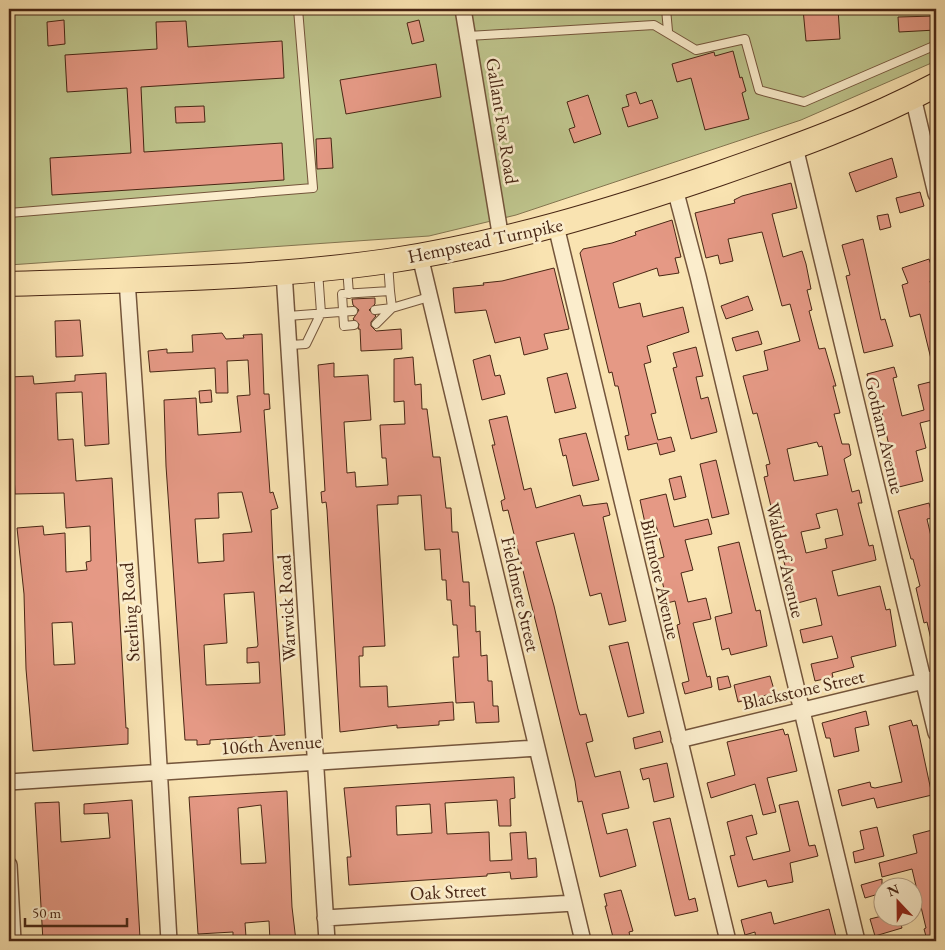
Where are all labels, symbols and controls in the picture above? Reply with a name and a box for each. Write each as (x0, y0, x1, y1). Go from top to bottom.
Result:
street label: Gallant Fox Road (480, 56, 525, 186)
street label: Hempstead Turnpike (405, 212, 565, 269)
street label: Gotham Avenue (859, 374, 910, 496)
street label: Waldorf Avenue (760, 500, 811, 620)
street label: Biltmore Avenue (635, 517, 686, 642)
street label: Fieldmere Street (495, 534, 546, 654)
street label: Warwick Road (271, 553, 302, 662)
street label: Sterling Road (114, 561, 145, 663)
street label: Blackstone Street (740, 663, 867, 716)
street label: 106th Avenue (220, 728, 323, 761)
street label: Oak Street (409, 877, 487, 906)
north arrow (872, 878, 922, 928)
text: N (885, 879, 902, 900)
scale bar (25, 895, 128, 927)
text: 50 m (32, 903, 61, 922)

